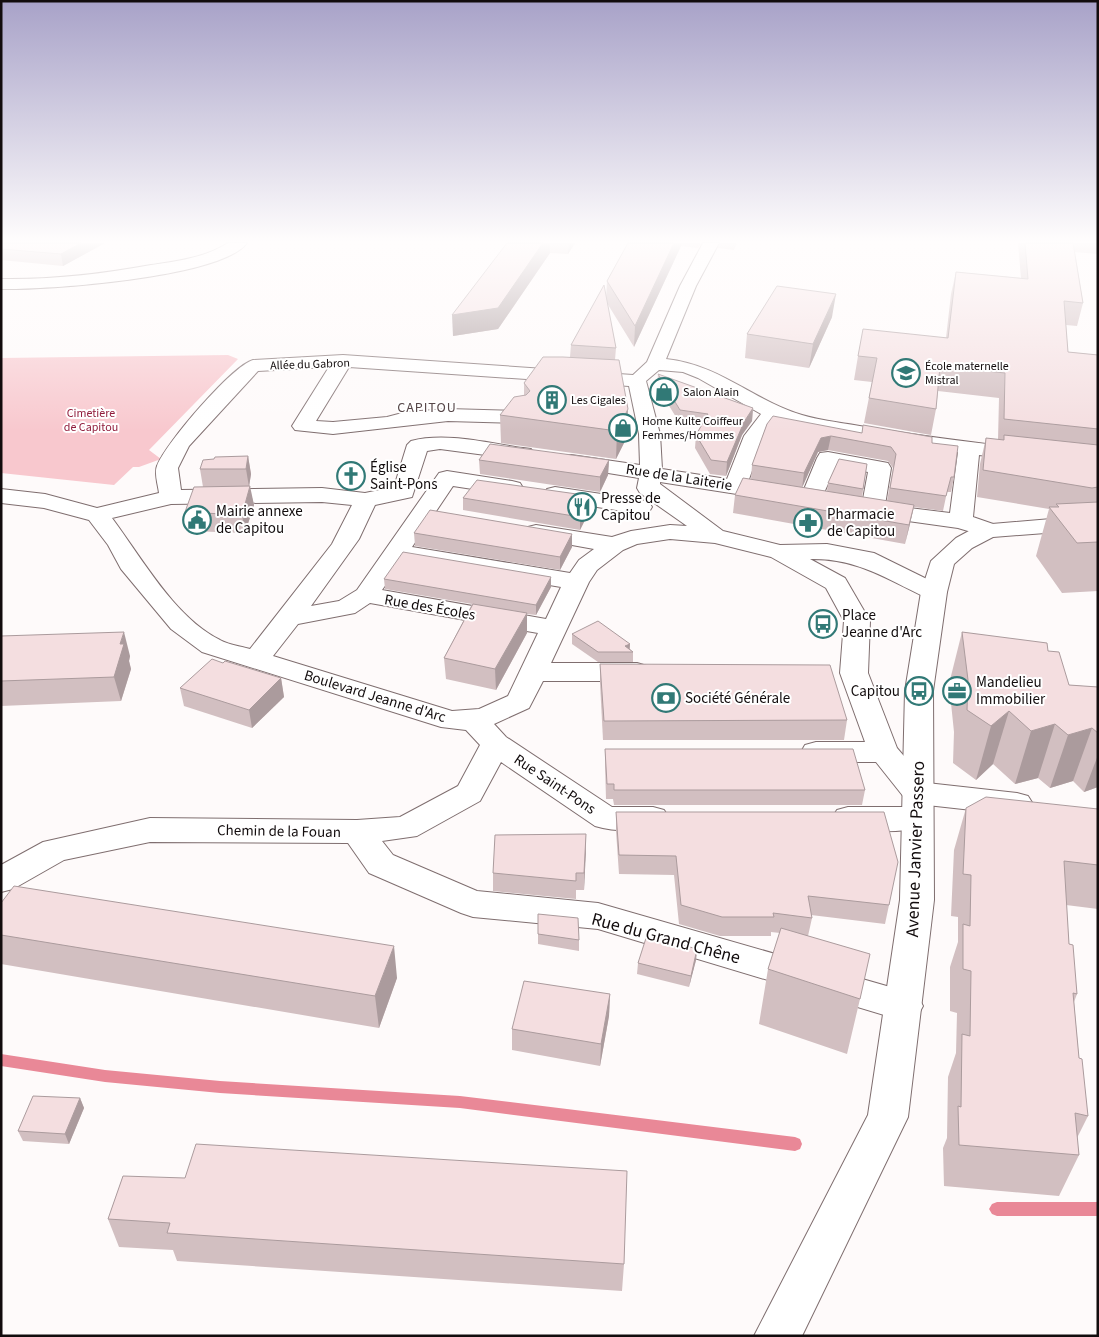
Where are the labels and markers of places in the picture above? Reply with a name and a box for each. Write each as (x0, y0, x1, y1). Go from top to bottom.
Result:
school or university icon: École maternelle Mistral (891, 358, 921, 388)
place label: École maternelle Mistral (925, 358, 1009, 389)
shop icon: Salon Alain (649, 377, 679, 407)
place label: Salon Alain (683, 384, 739, 401)
building icon: Les Cigales (537, 385, 567, 415)
place label: Les Cigales (571, 392, 626, 409)
shop icon: Home Kulte Coiffeur Femmes/Hommes (608, 413, 638, 443)
place label: Home Kulte Coiffeur Femmes/Hommes (642, 413, 744, 444)
place label: Église Saint-Pons (370, 457, 438, 495)
church icon: Église Saint-Pons (336, 461, 366, 491)
place label: Presse de Capitou (601, 488, 661, 526)
restaurant icon: Presse de Capitou (567, 492, 597, 522)
place label: Mairie annexe de Capitou (216, 501, 303, 539)
place label: Pharmacie de Capitou (827, 504, 895, 542)
public building icon: Mairie annexe de Capitou (182, 505, 212, 535)
pharmacy icon: Pharmacie de Capitou (793, 508, 823, 538)
place label: Place Jeanne d'Arc (842, 605, 922, 643)
bus stop icon: Place Jeanne d'Arc (808, 609, 838, 639)
place label: Mandelieu Immobilier (976, 672, 1046, 710)
bus stop icon: Capitou (904, 676, 934, 706)
office icon: Mandelieu Immobilier (942, 676, 972, 706)
place label: Capitou (851, 681, 900, 702)
bank icon: Société Générale (651, 683, 681, 713)
place label: Société Générale (685, 688, 790, 709)

